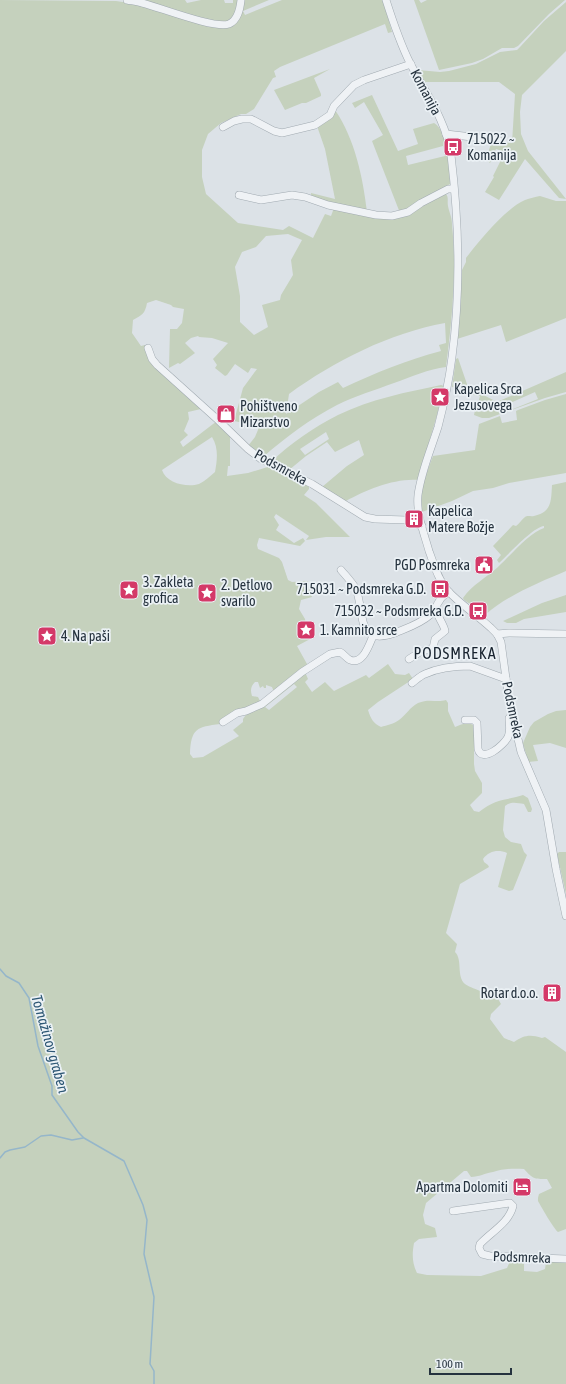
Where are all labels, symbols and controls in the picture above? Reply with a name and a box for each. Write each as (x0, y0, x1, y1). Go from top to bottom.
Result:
street label: Komanija (407, 66, 445, 118)
place label: 715022 ~ Komanija (467, 131, 517, 163)
bus stop icon: 715022 ~ Komanija (442, 136, 464, 158)
place label: Kapelica Srca Jezusovega (454, 381, 522, 413)
place icon: Kapelica Srca Jezusovega (429, 386, 451, 408)
place label: Pohištveno Mizarstvo (240, 398, 298, 430)
shop icon: Pohištveno Mizarstvo (215, 403, 237, 425)
street label: Podsmreka (252, 446, 310, 488)
place label: Kapelica Matere Božje (428, 503, 494, 535)
building icon: Kapelica Matere Božje (403, 508, 425, 530)
public building icon: PGD Posmreka (473, 554, 495, 576)
place label: PGD Posmreka (394, 557, 470, 573)
place label: 3. Zakleta grofica (143, 574, 193, 606)
place label: 2. Detlovo svarilo (221, 577, 272, 609)
bus stop icon: 715031 ~ Podsmreka G.D. (429, 578, 451, 600)
place icon: 3. Zakleta grofica (118, 579, 140, 601)
place label: 715031 ~ Podsmreka G.D. (296, 581, 426, 597)
place icon: 2. Detlovo svarilo (196, 582, 218, 604)
bus stop icon: 715032 ~ Podsmreka G.D. (467, 600, 489, 622)
place label: 715032 ~ Podsmreka G.D. (334, 603, 464, 619)
place icon: 1. Kamnito srce (295, 619, 317, 641)
place label: 1. Kamnito srce (320, 622, 397, 638)
place icon: 4. Na paši (36, 625, 58, 647)
place label: 4. Na paši (61, 628, 110, 644)
district label: PODSMREKA (413, 644, 497, 662)
street label: Podsmreka (499, 680, 527, 740)
building icon: Rotar d.o.o. (541, 982, 563, 1004)
place label: Rotar d.o.o. (481, 985, 538, 1001)
water label: Tomažinov graben (28, 993, 73, 1095)
hotel icon: Apartma Dolomiti (511, 1176, 533, 1198)
place label: Apartma Dolomiti (416, 1179, 508, 1195)
street label: Podsmreka (493, 1248, 551, 1266)
scale bar (430, 1350, 511, 1376)
text: 100 m (436, 1357, 463, 1371)

